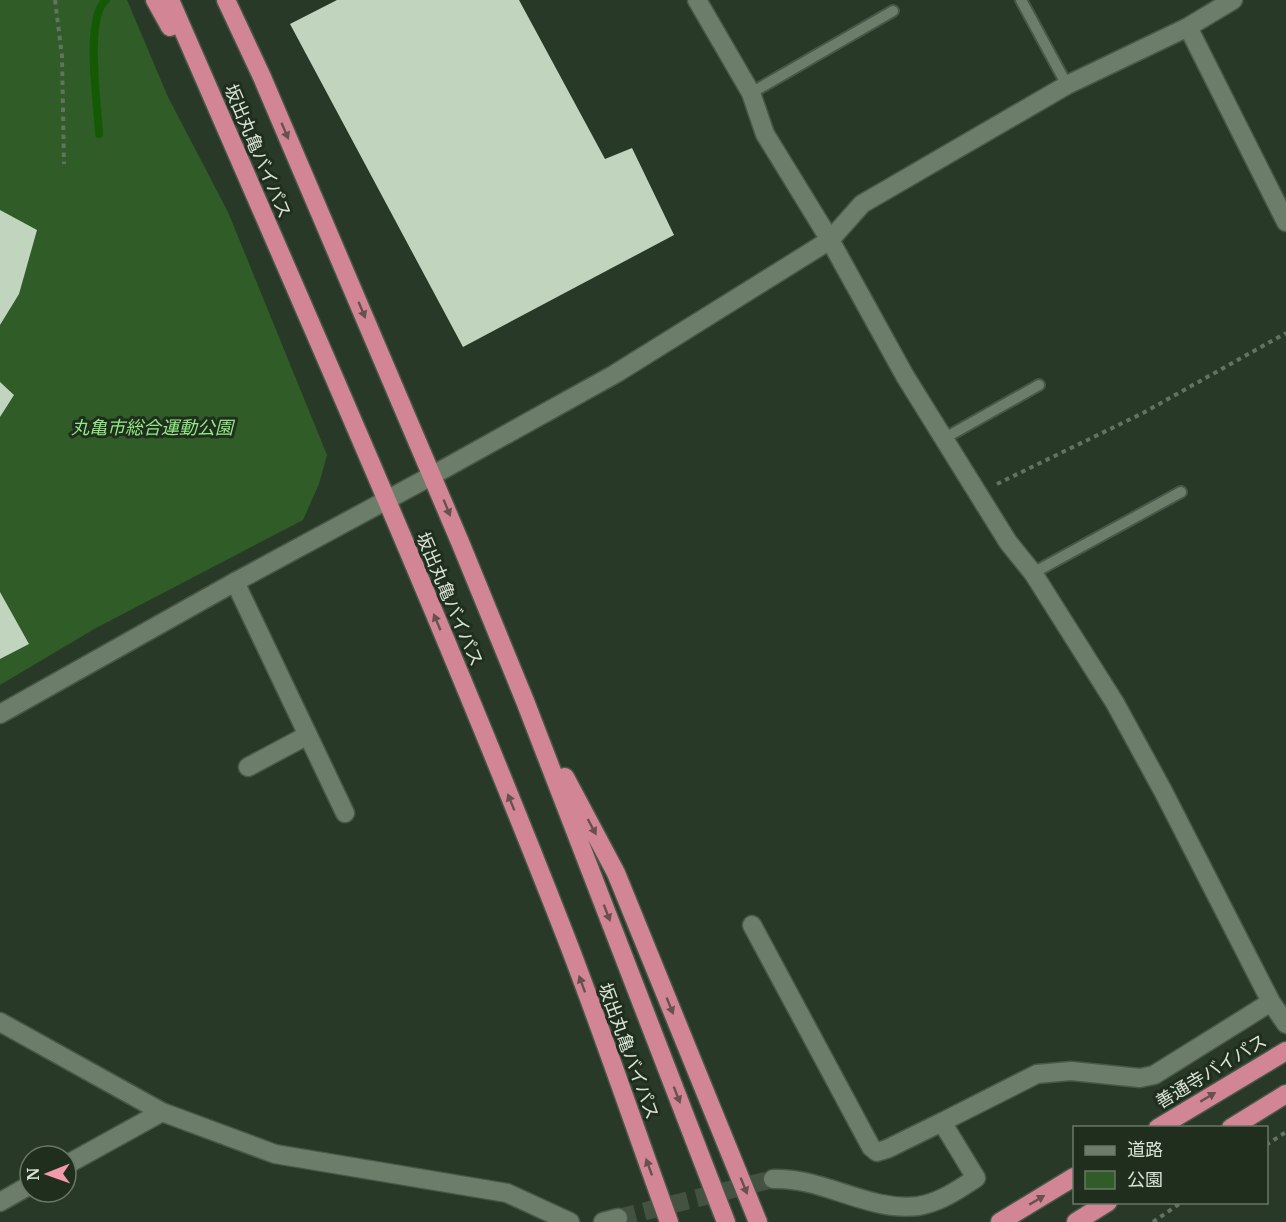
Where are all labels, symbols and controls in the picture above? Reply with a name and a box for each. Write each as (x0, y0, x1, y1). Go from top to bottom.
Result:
street label: 坂出丸亀バイパス (219, 80, 297, 222)
one-way arrow (280, 122, 290, 140)
one-way arrow (357, 301, 367, 319)
park label: 丸亀市総合運動公園 (71, 416, 236, 439)
one-way arrow (442, 500, 452, 518)
street label: 坂出丸亀バイパス (411, 528, 489, 670)
one-way arrow (432, 613, 441, 631)
one-way arrow (506, 793, 516, 811)
one-way arrow (587, 819, 596, 836)
one-way arrow (602, 904, 612, 922)
one-way arrow (577, 975, 587, 993)
street label: 坂出丸亀バイパス (594, 980, 664, 1122)
one-way arrow (666, 997, 675, 1015)
street label: 善通寺バイパス (1151, 1029, 1271, 1113)
one-way arrow (672, 1086, 682, 1104)
one-way arrow (1200, 1092, 1216, 1103)
legend (1073, 1126, 1268, 1204)
text: 道路 (1127, 1138, 1163, 1161)
north arrow (18, 1144, 78, 1204)
one-way arrow (644, 1158, 654, 1176)
text: N (23, 1167, 43, 1181)
text: 公園 (1127, 1168, 1163, 1191)
one-way arrow (739, 1178, 749, 1196)
one-way arrow (1029, 1194, 1045, 1205)

